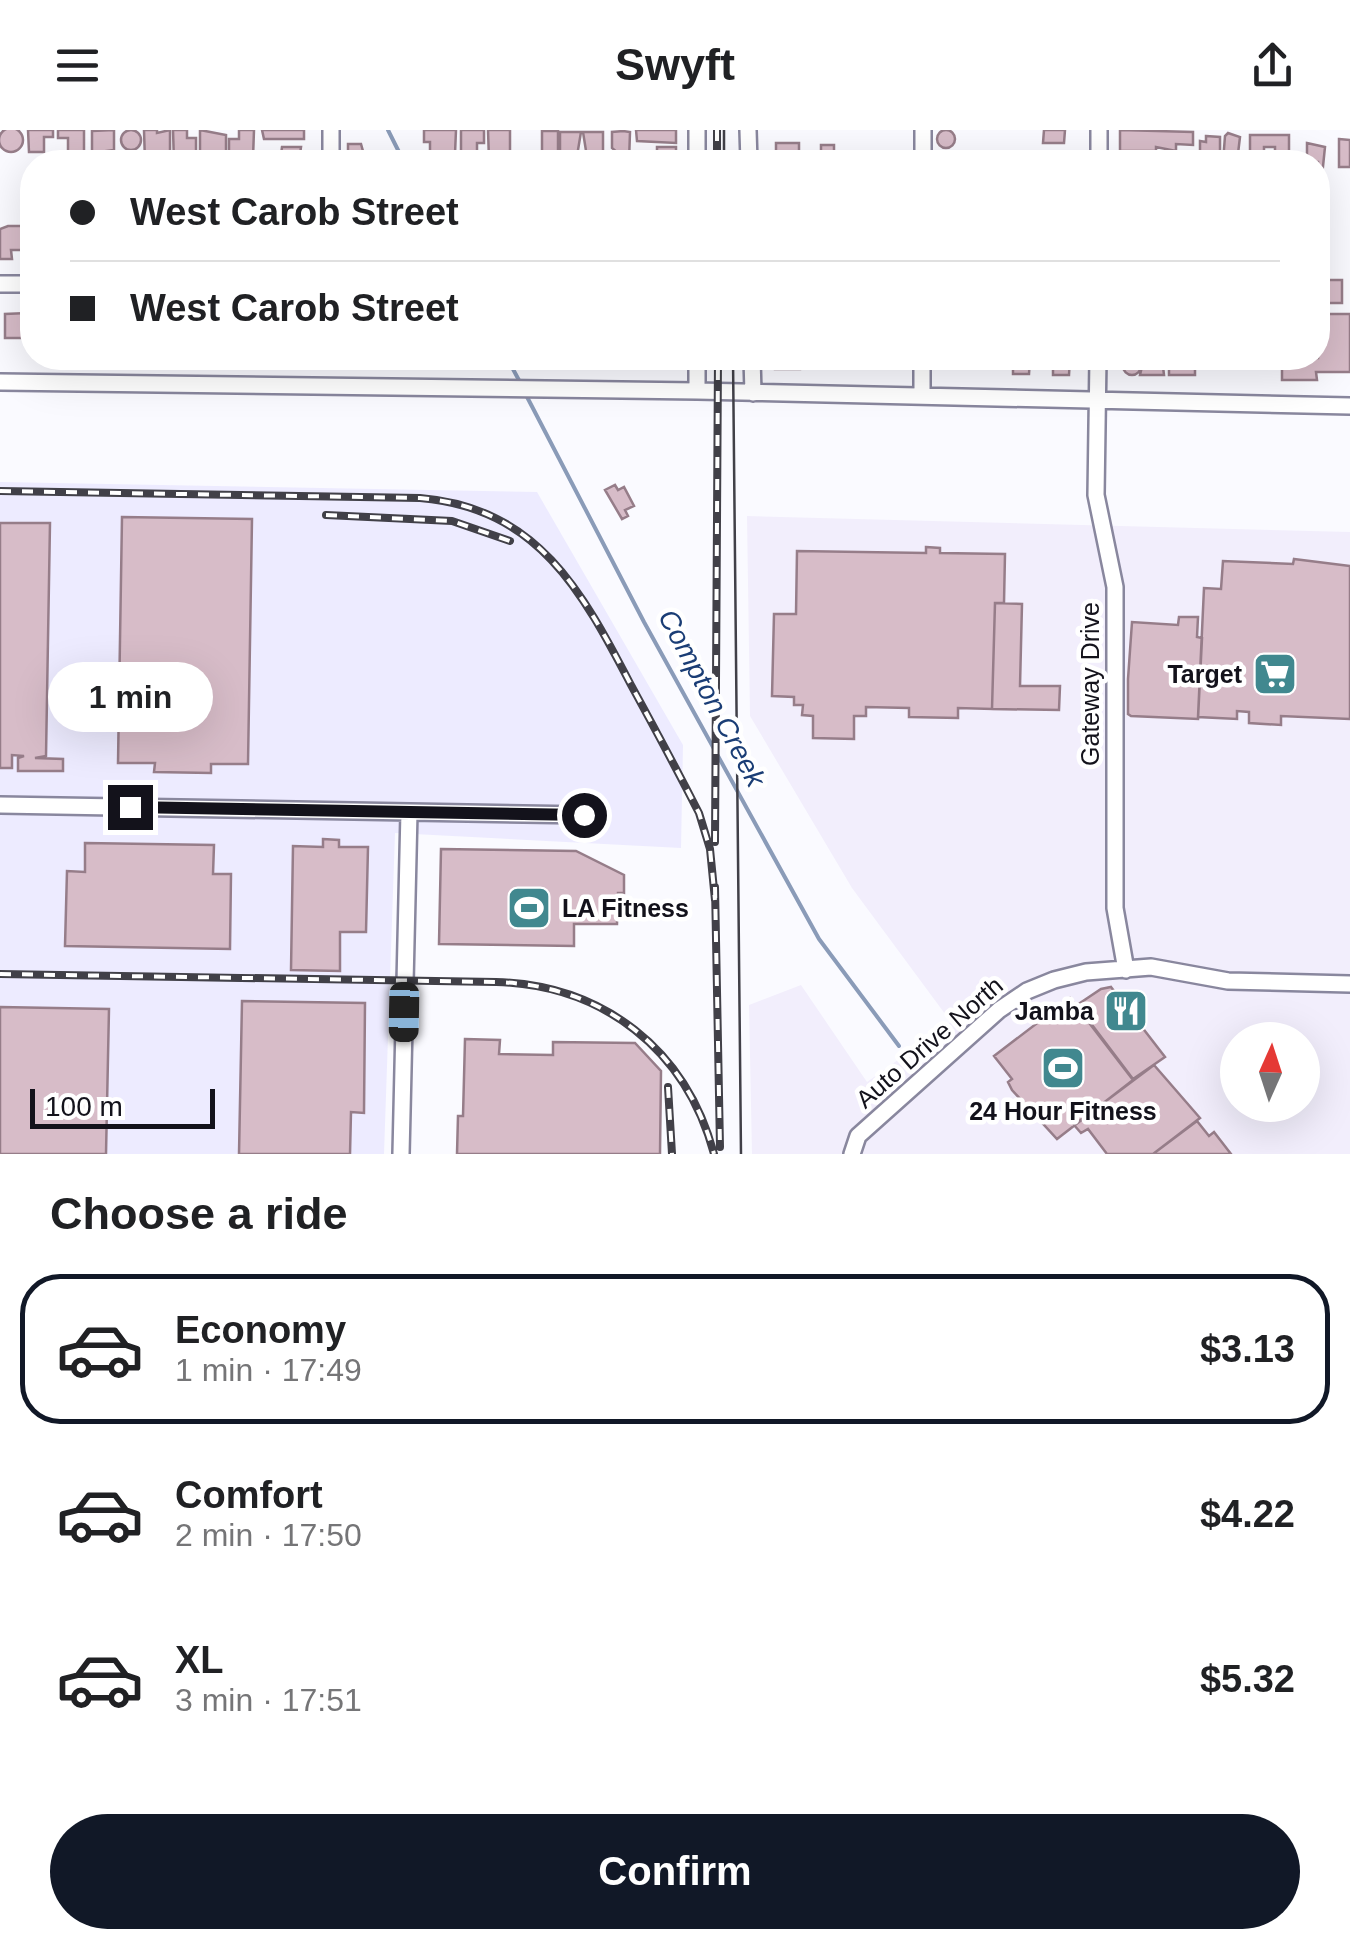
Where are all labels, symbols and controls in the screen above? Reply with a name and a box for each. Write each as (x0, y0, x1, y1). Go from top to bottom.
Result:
icon: menu (50, 38, 105, 93)
icon: share (1245, 38, 1300, 93)
text: Swyft (615, 39, 735, 90)
text: West Carob Street (130, 191, 459, 233)
text: West Carob Street (130, 287, 459, 329)
street label: Gateway Drive (1076, 602, 1104, 766)
water label: Compton Creek (652, 604, 773, 794)
supermarket icon: Target (1252, 651, 1298, 697)
place label: Target (1167, 660, 1243, 688)
callout: 1 min (48, 662, 212, 732)
text: 1 min (89, 679, 172, 715)
route end (108, 785, 153, 830)
route start (562, 793, 607, 838)
sports icon: LA Fitness (506, 885, 552, 931)
place label: LA Fitness (562, 894, 689, 922)
street label: Auto Drive North (850, 971, 1008, 1113)
car (388, 982, 420, 1042)
restaurant icon: Jamba (1103, 988, 1149, 1034)
place label: Jamba (1015, 997, 1095, 1025)
north arrow (1220, 1022, 1320, 1122)
map controls (1220, 1022, 1320, 1122)
sports icon: 24 Hour Fitness (1040, 1045, 1086, 1091)
scale bar (30, 1084, 215, 1128)
text: 100 m (45, 1091, 123, 1122)
place label: 24 Hour Fitness (969, 1097, 1157, 1125)
text: Choose a ride (50, 1188, 348, 1239)
icon: car (55, 1304, 145, 1394)
text: Economy (175, 1309, 346, 1351)
text: $3.13 (1200, 1328, 1295, 1370)
text: 1 min · 17:49 (175, 1352, 362, 1388)
icon: car (55, 1469, 145, 1559)
text: Comfort (175, 1474, 323, 1516)
text: $4.22 (1200, 1493, 1295, 1535)
text: 2 min · 17:50 (175, 1517, 362, 1553)
icon: car (55, 1634, 145, 1724)
text: XL (175, 1639, 224, 1681)
text: $5.32 (1200, 1658, 1295, 1700)
text: 3 min · 17:51 (175, 1682, 362, 1718)
button: Confirm (50, 1814, 1300, 1929)

